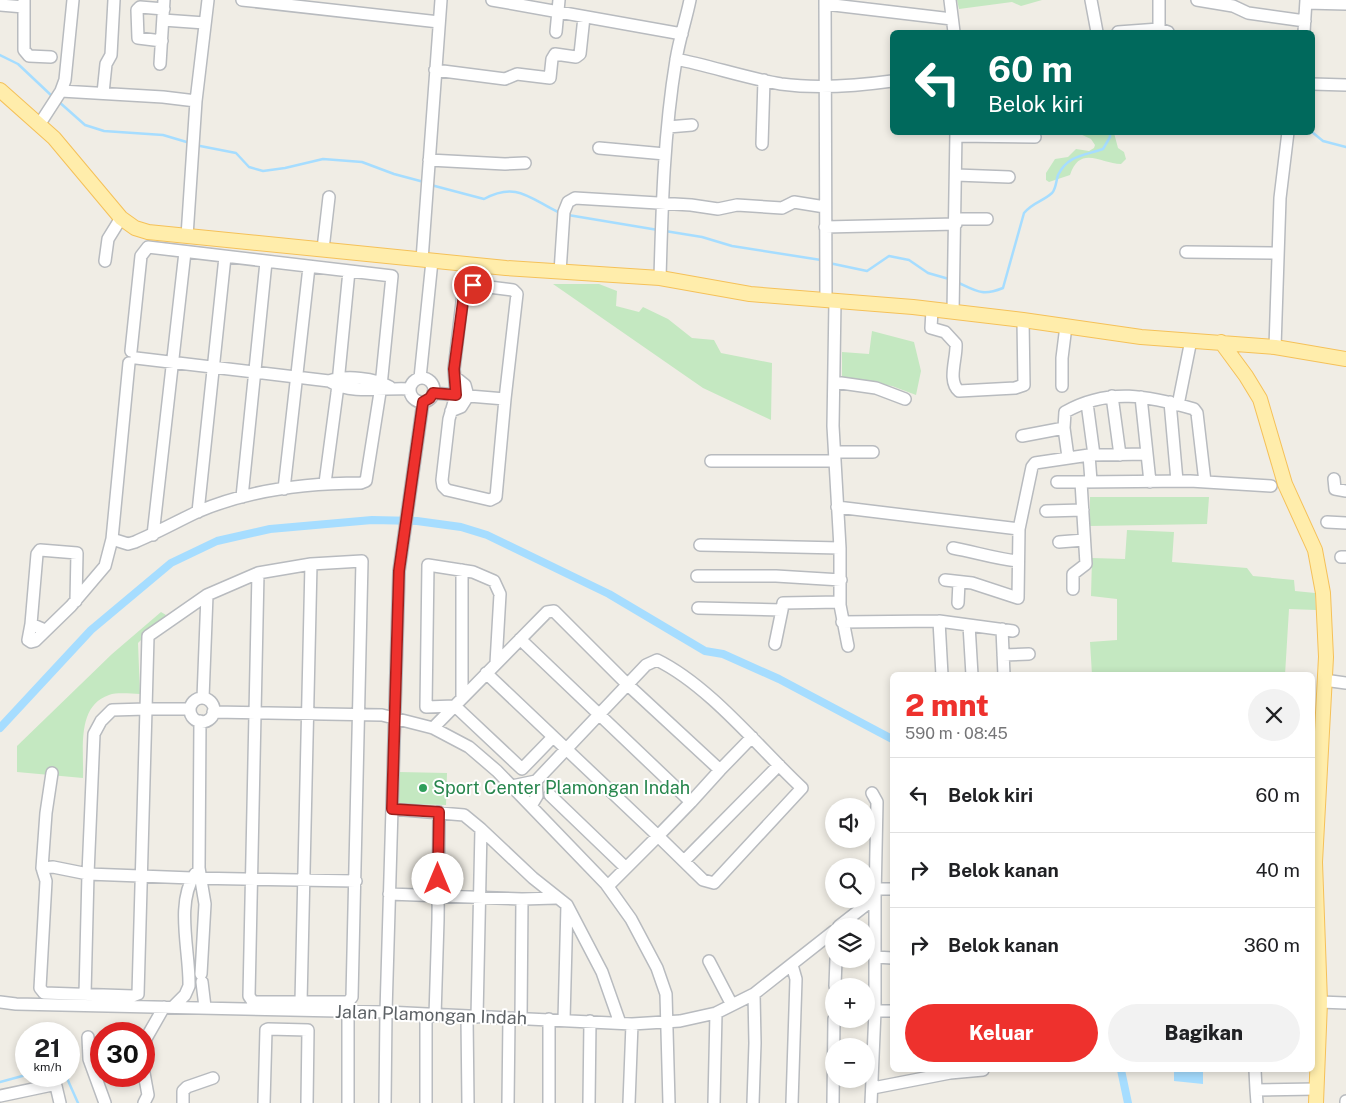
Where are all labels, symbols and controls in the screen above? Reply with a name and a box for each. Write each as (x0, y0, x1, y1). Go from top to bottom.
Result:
text: 60 m (988, 49, 1073, 90)
icon: left (905, 50, 970, 115)
text: Belok kiri (988, 91, 1084, 117)
pin (452, 264, 494, 306)
icon: arrive (459, 271, 487, 299)
text: 2 mnt (905, 687, 989, 723)
button: close (1248, 689, 1300, 741)
text: 590 m · 08:45 (905, 724, 1008, 743)
place label: Sport Center Plamongan Indah (433, 777, 690, 798)
icon: left (905, 781, 933, 809)
marker: Sport Center Plamongan Indah (417, 782, 429, 794)
text: Belok kiri (948, 784, 1033, 806)
text: 60 m (1256, 784, 1300, 806)
map controls (825, 798, 875, 1088)
button: sound (825, 798, 875, 848)
position arrow (411, 852, 463, 904)
icon: right (905, 856, 933, 884)
button: search (825, 858, 875, 908)
text: Belok kanan (948, 859, 1059, 881)
text: 40 m (1255, 859, 1300, 881)
button: layers (825, 918, 875, 968)
icon: right (905, 931, 933, 959)
text: Belok kanan (948, 934, 1059, 956)
text: 360 m (1244, 934, 1300, 956)
button: + (825, 978, 875, 1028)
street label: Jalan Plamongan Indah (335, 1001, 527, 1028)
button: Keluar (905, 1004, 1098, 1062)
button: Bagikan (1108, 1004, 1300, 1062)
speed limit sign: 30 (90, 1022, 155, 1087)
text: 21 (34, 1033, 61, 1063)
button: − (825, 1038, 875, 1088)
text: km/h (33, 1060, 62, 1074)

